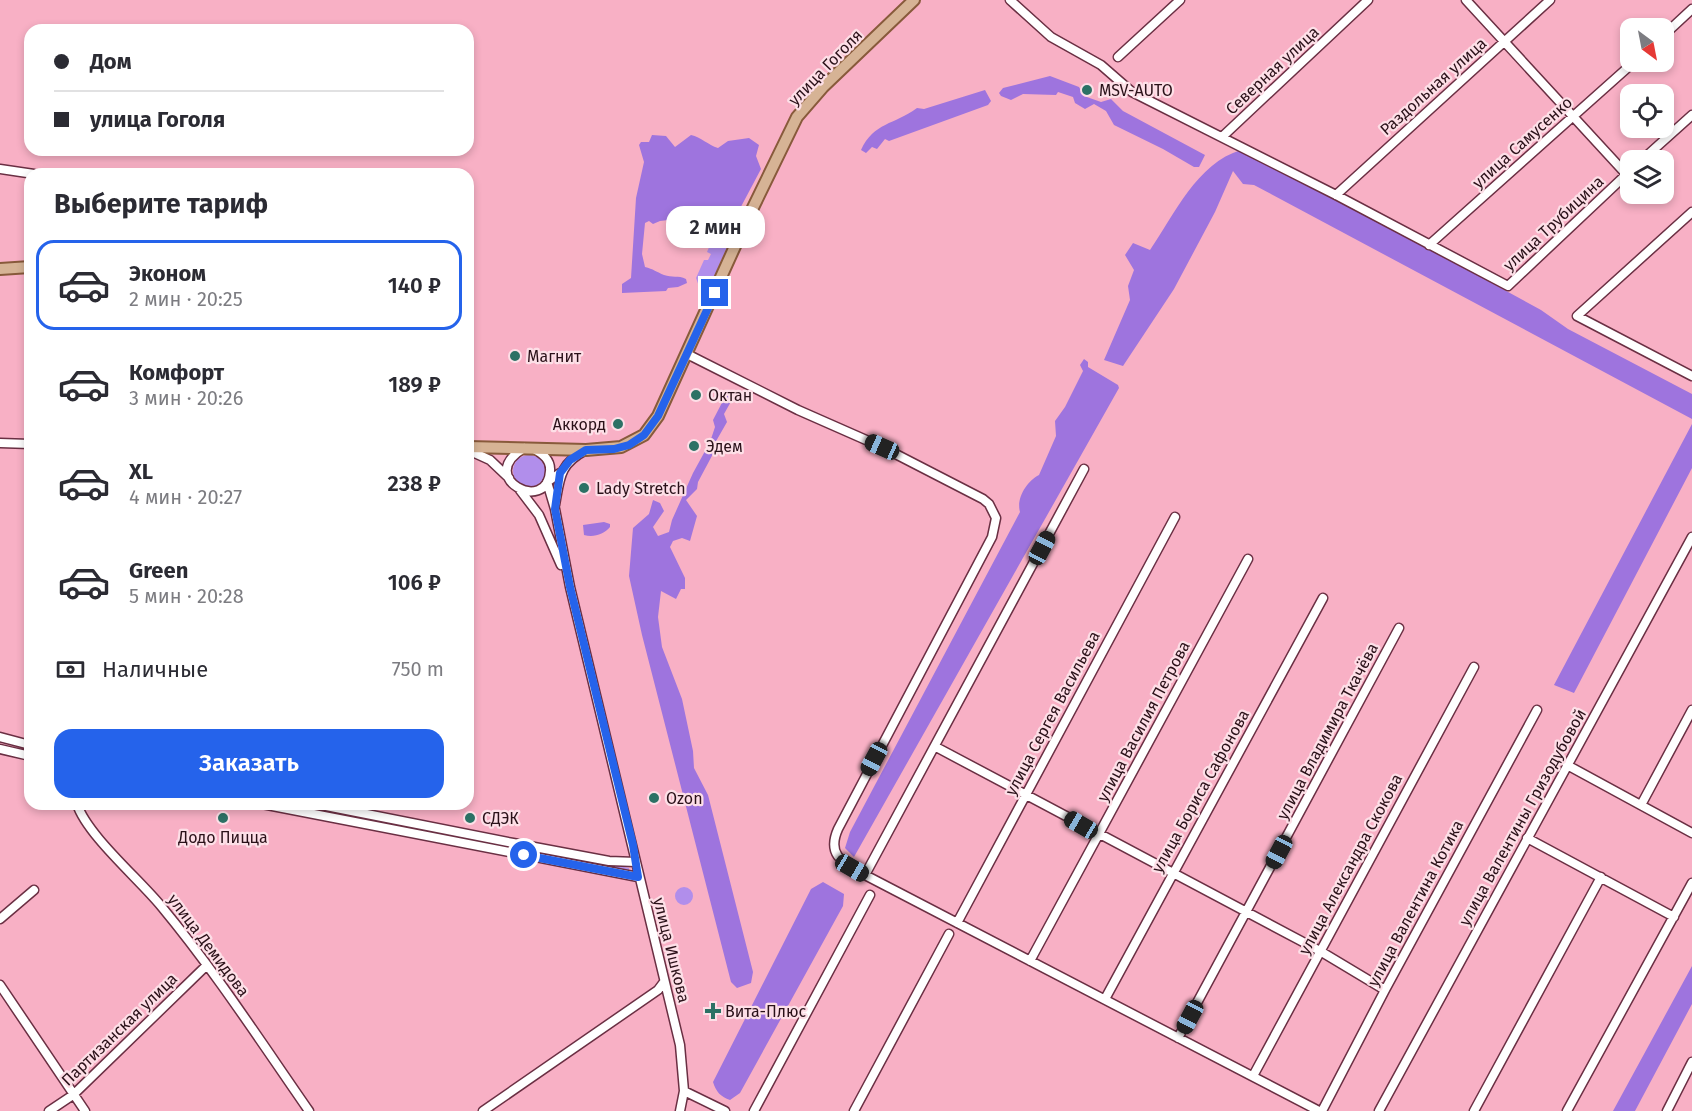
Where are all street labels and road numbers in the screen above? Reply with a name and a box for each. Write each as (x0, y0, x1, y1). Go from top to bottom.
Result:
street label: Северная улица (1222, 22, 1323, 118)
street label: улица Гоголя (784, 25, 866, 109)
street label: Раздольная улица (1376, 34, 1490, 139)
street label: улица Самусенко (1468, 93, 1576, 192)
street label: улица Трубицина (1499, 172, 1608, 275)
street label: улица Сергея Васильева (1001, 628, 1104, 799)
street label: улица Василия Петрова (1093, 638, 1194, 805)
street label: улица Владимира Ткачёва (1273, 640, 1382, 823)
street label: улица Бориса Сафонова (1148, 706, 1253, 876)
street label: улица Валентины Гризодубовой (1455, 706, 1590, 929)
street label: улица Александра Скокова (1295, 770, 1406, 958)
street label: улица Валентина Котика (1363, 817, 1467, 990)
street label: улица Демидова (164, 890, 253, 1000)
street label: улица Ишкова (649, 896, 694, 1005)
street label: Партизанская улица (58, 969, 181, 1090)

